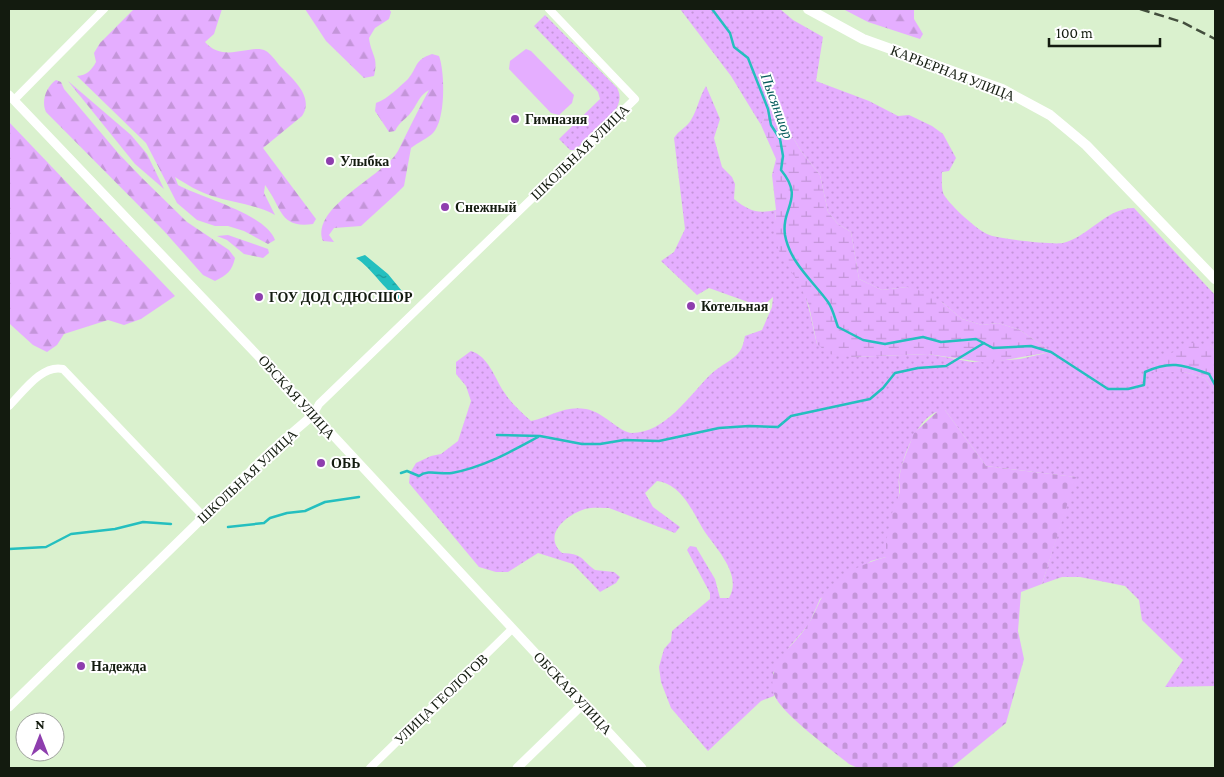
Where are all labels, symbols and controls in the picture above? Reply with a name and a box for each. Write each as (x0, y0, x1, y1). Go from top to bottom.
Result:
scale bar (1049, 15, 1160, 47)
text: 100 m (1056, 25, 1093, 41)
street label: КАРЬЕРНАЯ УЛИЦА (889, 42, 1018, 104)
water label: Пысяншор (757, 70, 796, 141)
street label: ШКОЛЬНАЯ УЛИЦА (528, 100, 633, 203)
place label: Гимназия (525, 111, 588, 127)
marker: Гимназия (509, 113, 521, 125)
place label: Улыбка (340, 153, 389, 169)
marker: Улыбка (324, 155, 336, 167)
place label: Снежный (455, 199, 517, 215)
marker: Снежный (439, 201, 451, 213)
place label: ГОУ ДОД СДЮСШОР (269, 289, 413, 305)
marker: ГОУ ДОД СДЮСШОР (253, 291, 265, 303)
place label: Котельная (701, 298, 769, 314)
marker: Котельная (685, 300, 697, 312)
street label: ОБСКАЯ УЛИЦА (255, 352, 339, 443)
street label: ШКОЛЬНАЯ УЛИЦА (194, 425, 301, 526)
place label: ОБЬ (331, 455, 360, 471)
marker: ОБЬ (315, 457, 327, 469)
street label: ОБСКАЯ УЛИЦА (531, 648, 616, 738)
street label: УЛИЦА ГЕОЛОГОВ (391, 650, 491, 748)
place label: Надежда (91, 658, 146, 674)
marker: Надежда (75, 660, 87, 672)
north arrow (15, 712, 65, 762)
text: N (35, 716, 45, 732)

